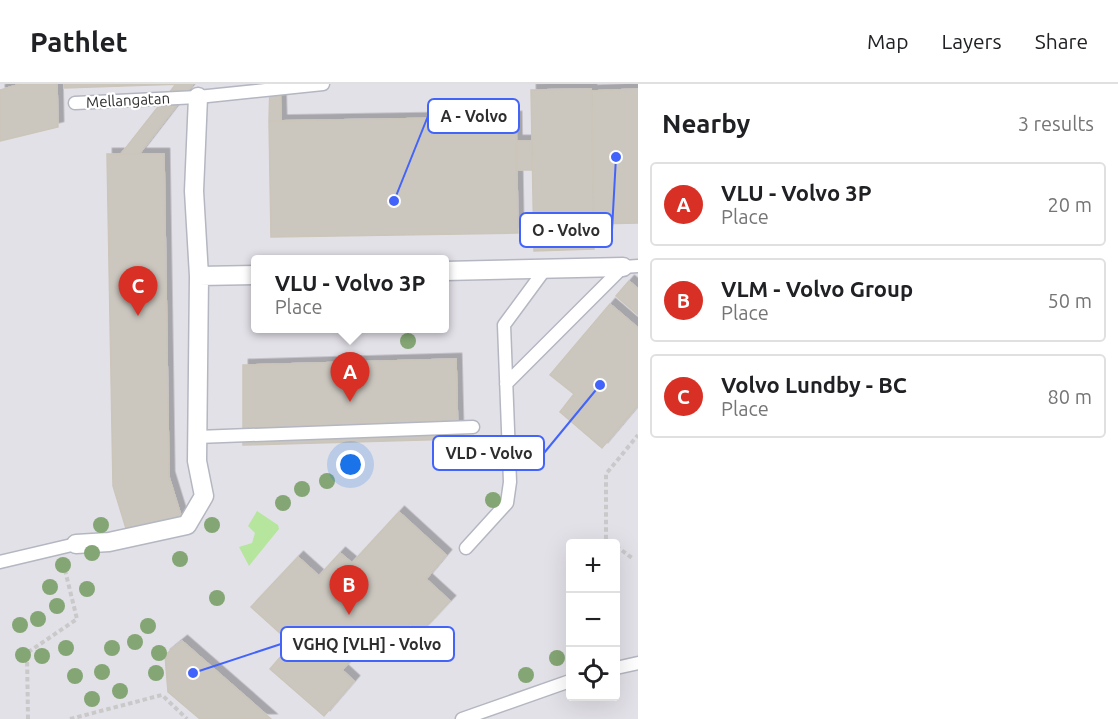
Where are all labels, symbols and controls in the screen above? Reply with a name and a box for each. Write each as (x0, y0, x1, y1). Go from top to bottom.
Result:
text: Pathlet (30, 26, 128, 57)
text: Map (867, 29, 908, 53)
text: Layers (941, 29, 1002, 53)
text: Share (1035, 29, 1088, 53)
street label: Mellangatan (86, 89, 170, 111)
callout: A - Volvo (428, 99, 519, 133)
text: A - Volvo (441, 107, 507, 125)
text: Nearby (662, 109, 750, 138)
text: 3 results (1018, 112, 1094, 135)
text: VLU - Volvo 3P (721, 180, 872, 205)
text: A (676, 193, 691, 216)
text: 20 m (1048, 193, 1092, 216)
text: Place (721, 205, 769, 228)
callout: O - Volvo (520, 213, 612, 247)
text: O - Volvo (532, 221, 600, 239)
popup (251, 255, 449, 333)
pin: C (118, 266, 158, 316)
text: VLU - Volvo 3P (275, 270, 425, 295)
text: VLM - Volvo Group (721, 276, 913, 301)
text: B (677, 289, 690, 312)
text: 50 m (1048, 289, 1092, 312)
text: Place (275, 295, 322, 318)
text: Place (721, 301, 769, 324)
pin: A (330, 352, 370, 402)
text: Volvo Lundby - BC (721, 372, 907, 397)
text: C (677, 385, 690, 408)
text: 80 m (1048, 385, 1092, 408)
text: Place (721, 397, 769, 420)
callout: VLD - Volvo (433, 436, 544, 470)
text: VLD - Volvo (445, 444, 533, 462)
your location (336, 450, 365, 479)
map controls (566, 539, 620, 701)
button: + (566, 539, 620, 593)
pin: B (330, 566, 368, 615)
button: − (566, 593, 620, 647)
callout: VGHQ [VLH] - Volvo (281, 627, 454, 661)
text: VGHQ [VLH] - Volvo (293, 635, 441, 653)
button: locate (566, 647, 620, 701)

